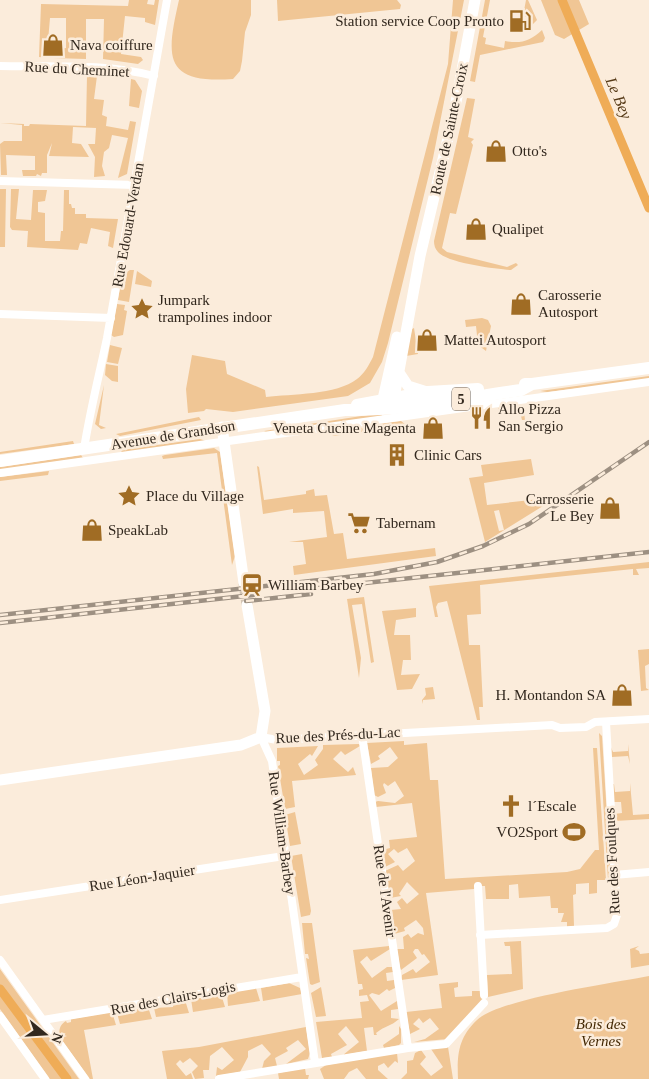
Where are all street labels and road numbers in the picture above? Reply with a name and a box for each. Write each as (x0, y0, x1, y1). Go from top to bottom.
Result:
street label: Rue du Cheminet (24, 58, 131, 80)
street label: Route de Sainte-Croix (427, 61, 471, 196)
street label: Rue Edouard-Verdan (109, 161, 147, 289)
road number: 5 (452, 388, 470, 410)
street label: Avenue de Grandson (110, 417, 237, 453)
street label: Rue des Prés-du-Lac (275, 724, 401, 746)
street label: Rue William-Barbey (265, 770, 299, 896)
street label: Rue des Foulques (601, 807, 623, 915)
street label: Rue de l'Avenir (371, 844, 399, 938)
street label: Rue Léon-Jaquier (88, 862, 196, 894)
street label: Rue des Clairs-Logis (109, 978, 237, 1018)

